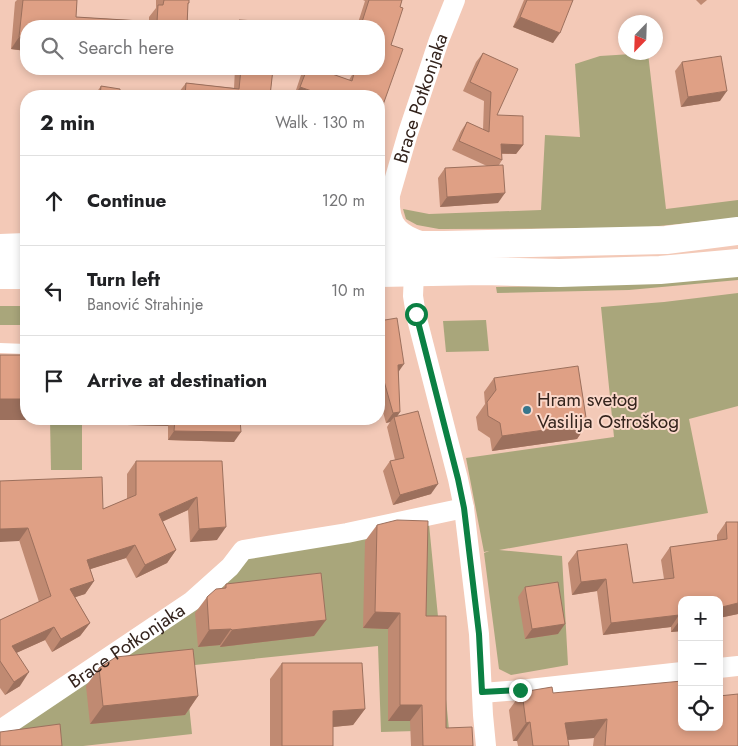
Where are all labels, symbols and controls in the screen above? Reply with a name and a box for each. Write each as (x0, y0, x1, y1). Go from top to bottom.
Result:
north arrow (618, 15, 663, 60)
search box (20, 20, 385, 75)
street label: Brace Potkonjaka (386, 29, 454, 166)
icon: search (38, 34, 66, 62)
text: Search here (78, 34, 174, 61)
text: 2 min (40, 108, 95, 138)
text: Walk · 130 m (275, 111, 365, 134)
icon: ahead (40, 187, 68, 215)
text: Continue (87, 187, 166, 214)
text: 120 m (322, 189, 365, 212)
text: Turn left (87, 266, 160, 293)
icon: left (40, 277, 68, 305)
text: 10 m (331, 279, 365, 302)
text: Banović Strahinje (87, 293, 203, 316)
route start (405, 303, 428, 326)
icon: arrive (40, 367, 68, 395)
text: Arrive at destination (87, 367, 267, 394)
place label: Hram svetog Vasilija Ostroškog (537, 386, 679, 435)
marker: Hram svetog Vasilija Ostroškog (521, 404, 533, 416)
street label: Brace Potkonjaka (62, 596, 190, 694)
map controls (678, 596, 723, 731)
button: + (678, 596, 723, 641)
button: − (678, 641, 723, 686)
route end (509, 679, 532, 702)
button: locate (678, 686, 723, 731)

